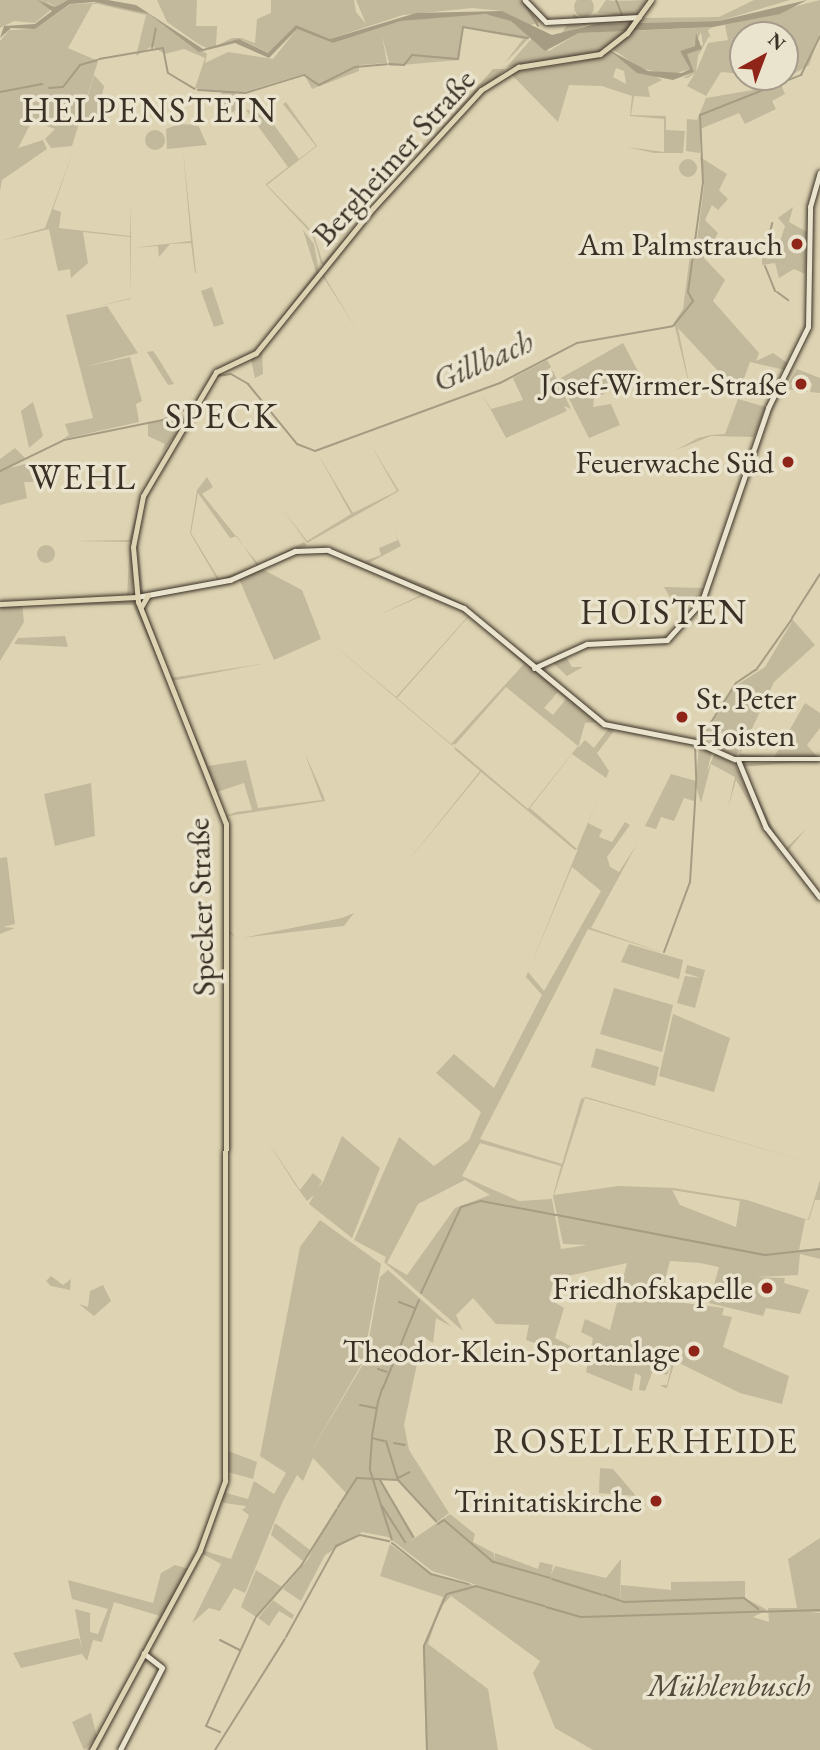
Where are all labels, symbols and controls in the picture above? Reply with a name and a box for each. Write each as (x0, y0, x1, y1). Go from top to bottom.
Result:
north arrow (729, 21, 799, 91)
text: N (763, 27, 791, 56)
street label: Bergheimer Straße (305, 61, 483, 253)
district label: HELPENSTEIN (23, 89, 277, 131)
place label: Am Palmstrauch (578, 225, 783, 263)
marker: Am Palmstrauch (789, 236, 805, 252)
water label: Gillbach (426, 321, 540, 401)
place label: Josef-Wirmer-Straße (540, 365, 787, 403)
marker: Josef-Wirmer-Straße (793, 376, 809, 392)
district label: SPECK (166, 395, 278, 437)
place label: Feuerwache Süd (576, 443, 774, 481)
marker: Feuerwache Süd (780, 454, 796, 470)
district label: WEHL (29, 456, 137, 498)
district label: HOISTEN (581, 591, 747, 633)
place label: St. Peter Hoisten (696, 680, 796, 755)
marker: St. Peter Hoisten (674, 709, 690, 725)
street label: Specker Straße (179, 817, 223, 997)
place label: Friedhofskapelle (552, 1269, 753, 1307)
marker: Friedhofskapelle (759, 1280, 775, 1296)
place label: Theodor-Klein-Sportanlage (343, 1332, 680, 1370)
marker: Theodor-Klein-Sportanlage (686, 1343, 702, 1359)
district label: ROSELLERHEIDE (495, 1420, 797, 1462)
place label: Trinitatiskirche (454, 1482, 642, 1520)
marker: Trinitatiskirche (648, 1493, 664, 1509)
park label: Mühlenbusch (647, 1666, 811, 1704)

